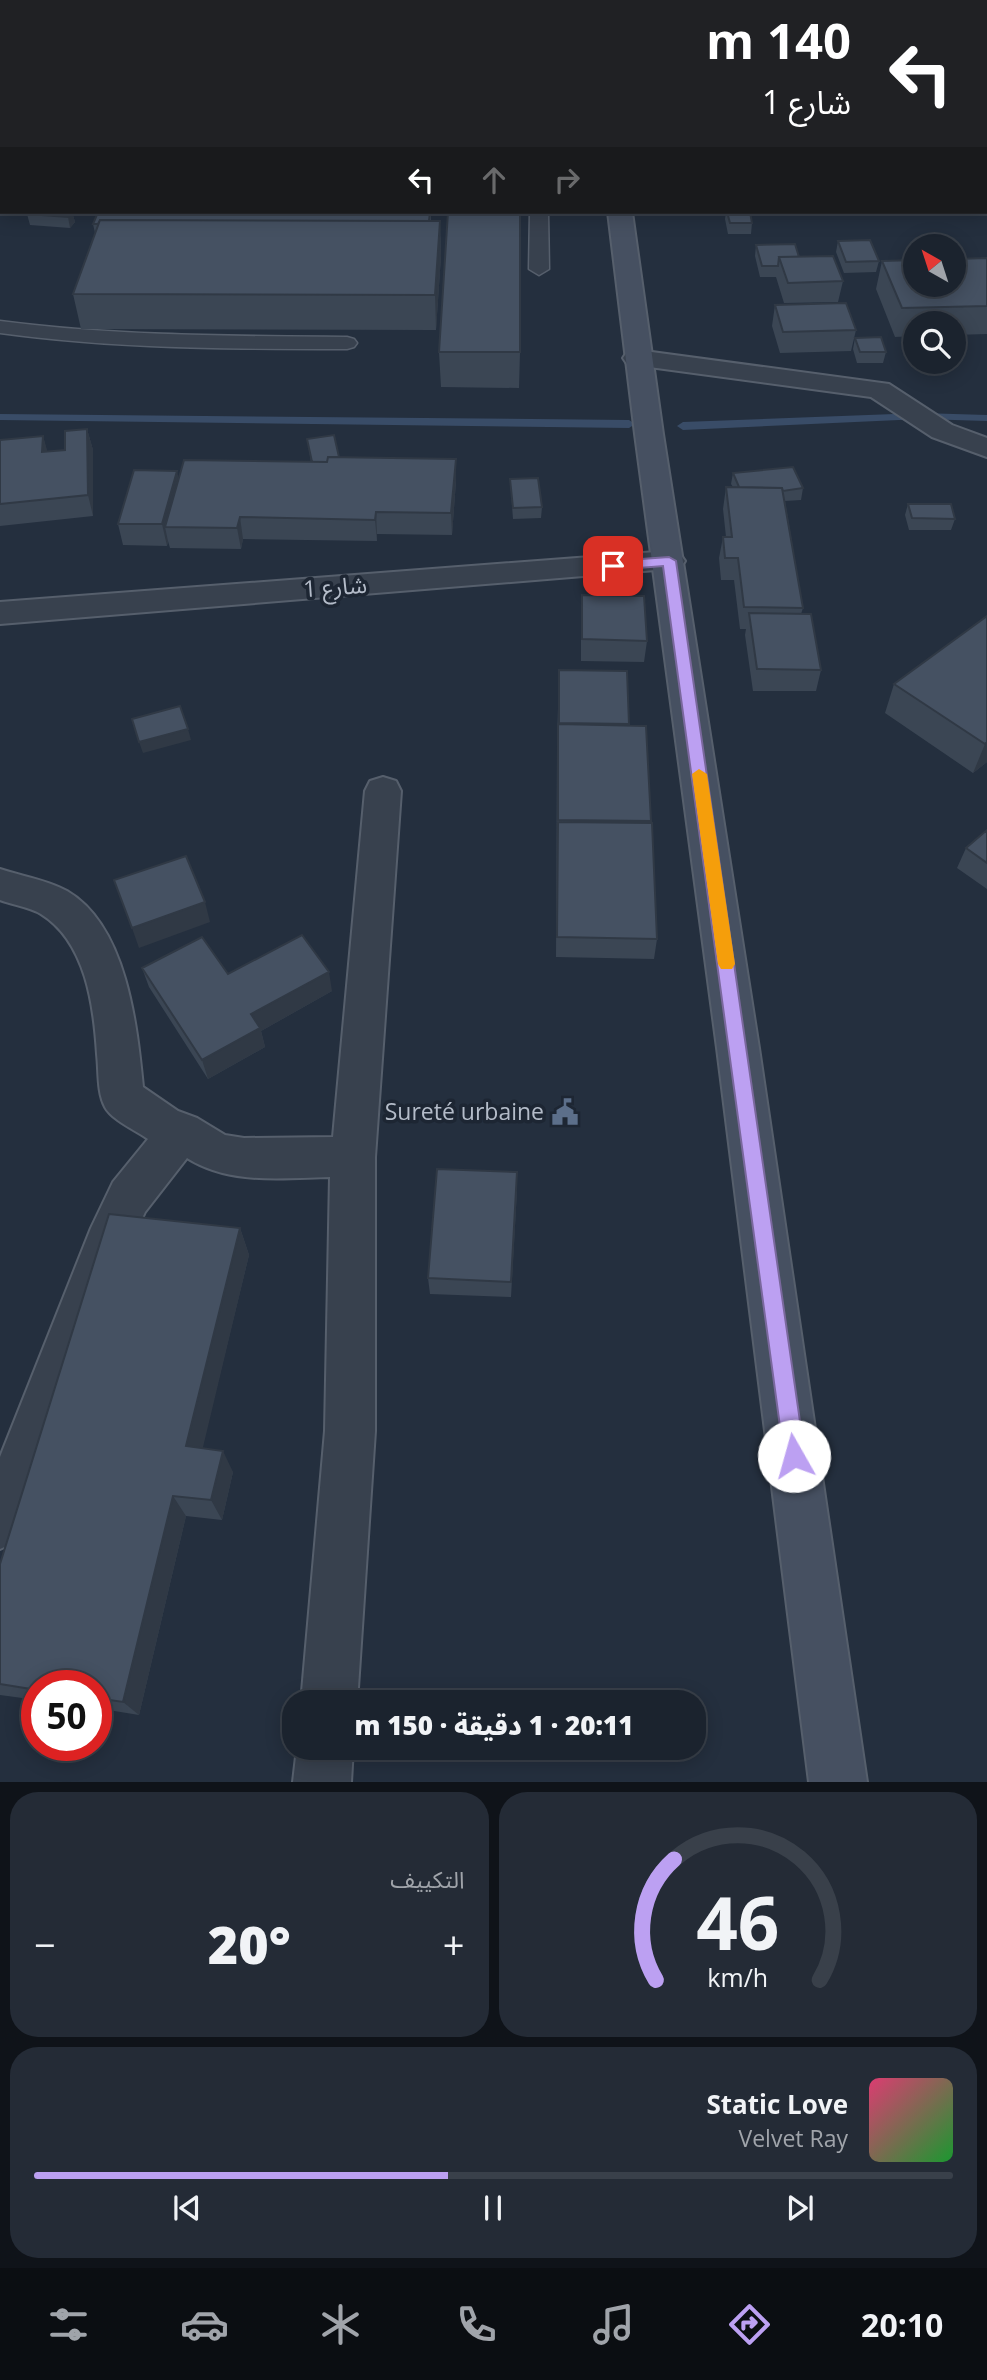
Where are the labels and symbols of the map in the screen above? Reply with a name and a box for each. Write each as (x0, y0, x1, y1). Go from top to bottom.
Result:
north arrow (903, 234, 966, 298)
pin (583, 536, 643, 596)
street label: شارع 1 (302, 568, 368, 606)
place label: Sureté urbaine (385, 1095, 544, 1127)
public building icon: Sureté urbaine (550, 1097, 580, 1127)
position arrow (757, 1419, 831, 1493)
speed limit sign: 50 (21, 1670, 112, 1761)

